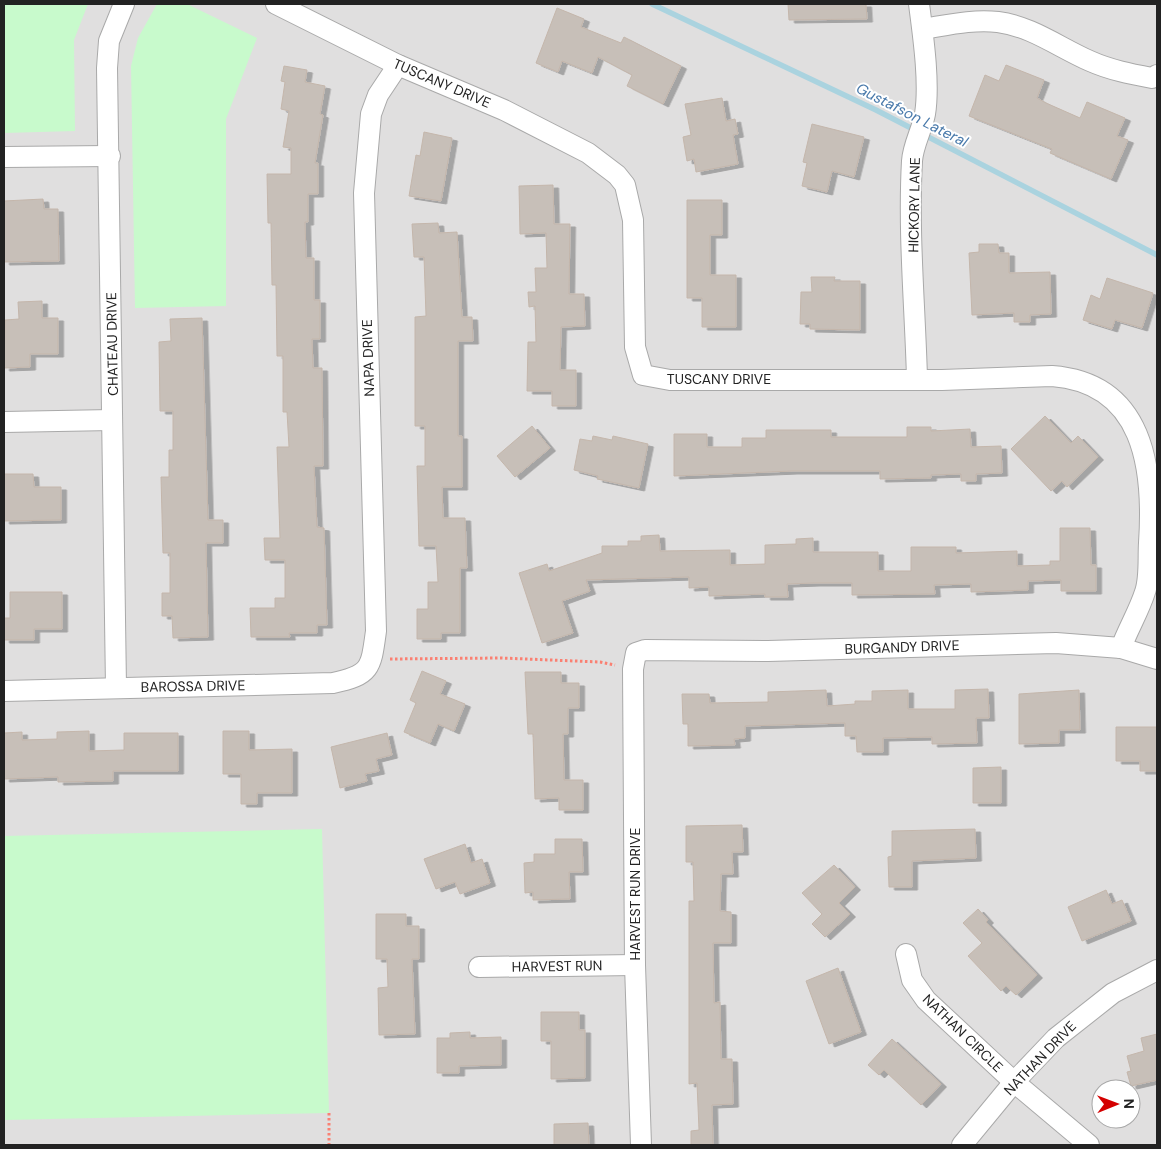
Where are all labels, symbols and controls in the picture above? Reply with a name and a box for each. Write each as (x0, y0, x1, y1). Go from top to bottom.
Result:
street label: TUSCANY DRIVE (390, 54, 494, 112)
water label: Gustafson Lateral (853, 78, 972, 152)
street label: HICKORY LANE (904, 157, 924, 253)
street label: CHATEAU DRIVE (102, 292, 122, 396)
street label: NAPA DRIVE (358, 319, 378, 397)
street label: TUSCANY DRIVE (667, 370, 771, 388)
street label: BURGANDY DRIVE (844, 636, 960, 658)
street label: BAROSSA DRIVE (141, 676, 245, 696)
street label: HARVEST RUN DRIVE (626, 827, 644, 960)
street label: HARVEST RUN (512, 956, 602, 976)
street label: NATHAN CIRCLE (919, 990, 1007, 1076)
street label: NATHAN DRIVE (1000, 1017, 1080, 1099)
north arrow (1091, 1079, 1141, 1129)
text: N (1120, 1099, 1138, 1109)

